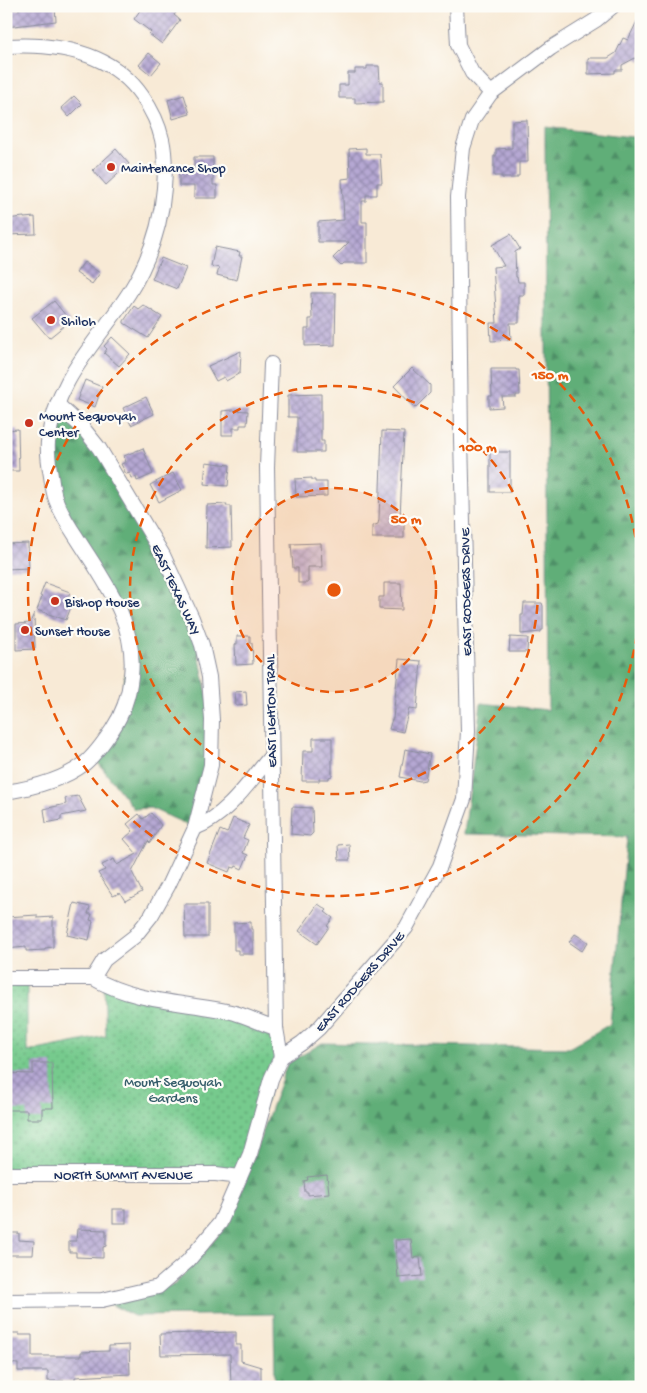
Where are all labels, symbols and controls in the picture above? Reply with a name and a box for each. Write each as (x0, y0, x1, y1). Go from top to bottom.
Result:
marker: Maintenance Shop (105, 161, 117, 173)
place label: Maintenance Shop (121, 161, 226, 178)
marker: Shiloh (45, 314, 57, 326)
place label: Shiloh (61, 314, 96, 331)
text: 150 m (531, 367, 569, 385)
place label: Mount Sequoyah Center (39, 409, 137, 442)
marker: Mount Sequoyah Center (23, 417, 35, 429)
text: 100 m (458, 439, 497, 457)
text: 50 m (391, 511, 422, 529)
street label: EAST RODGERS DRIVE (458, 526, 477, 656)
street label: EAST TEXAS WAY (146, 542, 203, 638)
centre of rings (325, 581, 343, 599)
marker: Bishop House (49, 595, 61, 607)
place label: Bishop House (64, 595, 140, 612)
marker: Sunset House (19, 624, 31, 636)
place label: Sunset House (35, 624, 111, 641)
street label: EAST LIGHTON TRAIL (263, 653, 282, 768)
street label: EAST RODGERS DRIVE (312, 928, 410, 1037)
park label: Mount Sequoyah Gardens (124, 1075, 222, 1108)
street label: NORTH SUMMIT AVENUE (54, 1168, 193, 1185)

